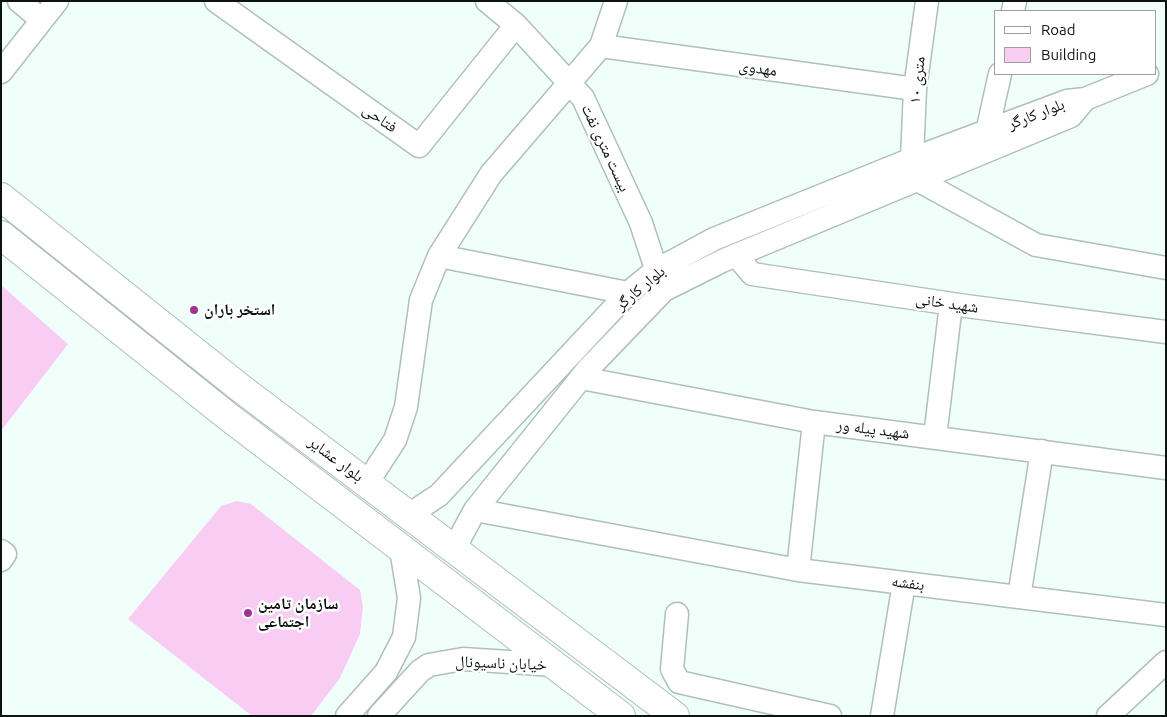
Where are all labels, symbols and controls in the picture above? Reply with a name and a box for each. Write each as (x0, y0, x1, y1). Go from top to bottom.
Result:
legend (994, 10, 1157, 75)
text: Road (1041, 21, 1076, 38)
text: Building (1041, 46, 1096, 63)
street label: ۱۰ متری (905, 55, 929, 105)
street label: مهدوی (738, 56, 778, 80)
street label: بلوار کارگر (1005, 94, 1067, 134)
street label: فتاحی (359, 99, 401, 137)
street label: بیست متری نفت (577, 101, 635, 195)
street label: بلوار کارگر (611, 262, 669, 314)
street label: شهید خانی (914, 289, 980, 317)
place label: استخر باران (204, 300, 275, 320)
marker: استخر باران (188, 304, 200, 316)
street label: شهید پیله ور (835, 415, 911, 443)
street label: بلوار عشایر (305, 432, 367, 486)
street label: بنفشه (890, 571, 926, 595)
place label: سازمان تامین اجتماعی (258, 594, 338, 632)
marker: سازمان تامین اجتماعی (242, 607, 254, 619)
street label: خیابان ناسیونال (455, 652, 547, 674)

